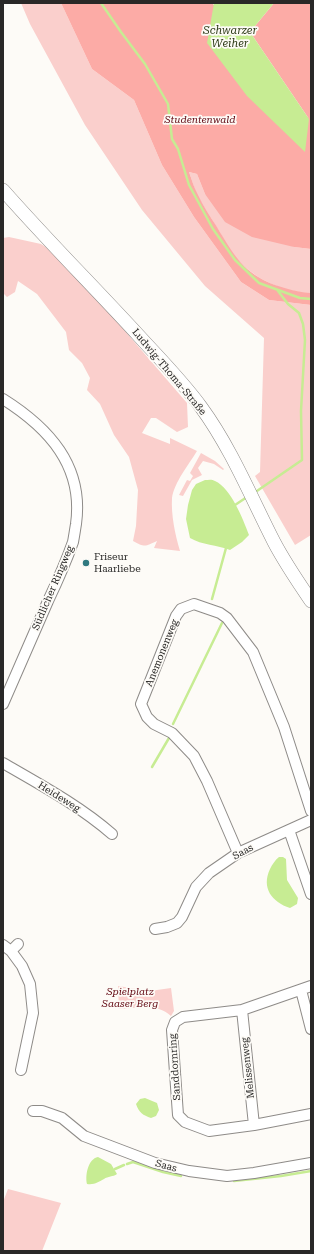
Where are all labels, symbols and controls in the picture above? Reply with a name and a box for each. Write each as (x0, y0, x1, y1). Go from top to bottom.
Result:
water label: Schwarzer Weiher (203, 24, 257, 50)
park label: Studentenwald (164, 114, 236, 126)
street label: Ludwig-Thoma-Straße (129, 326, 209, 418)
street label: Südlicher Ringweg (30, 544, 76, 632)
place label: Friseur Haarliebe (94, 551, 141, 574)
marker: Friseur Haarliebe (81, 558, 91, 568)
street label: Anemonenweg (143, 618, 181, 688)
street label: Heideweg (36, 779, 82, 815)
street label: Saas (231, 842, 255, 862)
park label: Spielplatz Saaser Berg (102, 986, 158, 1010)
street label: Sanddornring (167, 1033, 183, 1101)
street label: Melissenweg (239, 1037, 257, 1099)
street label: Saas (154, 1157, 178, 1175)

